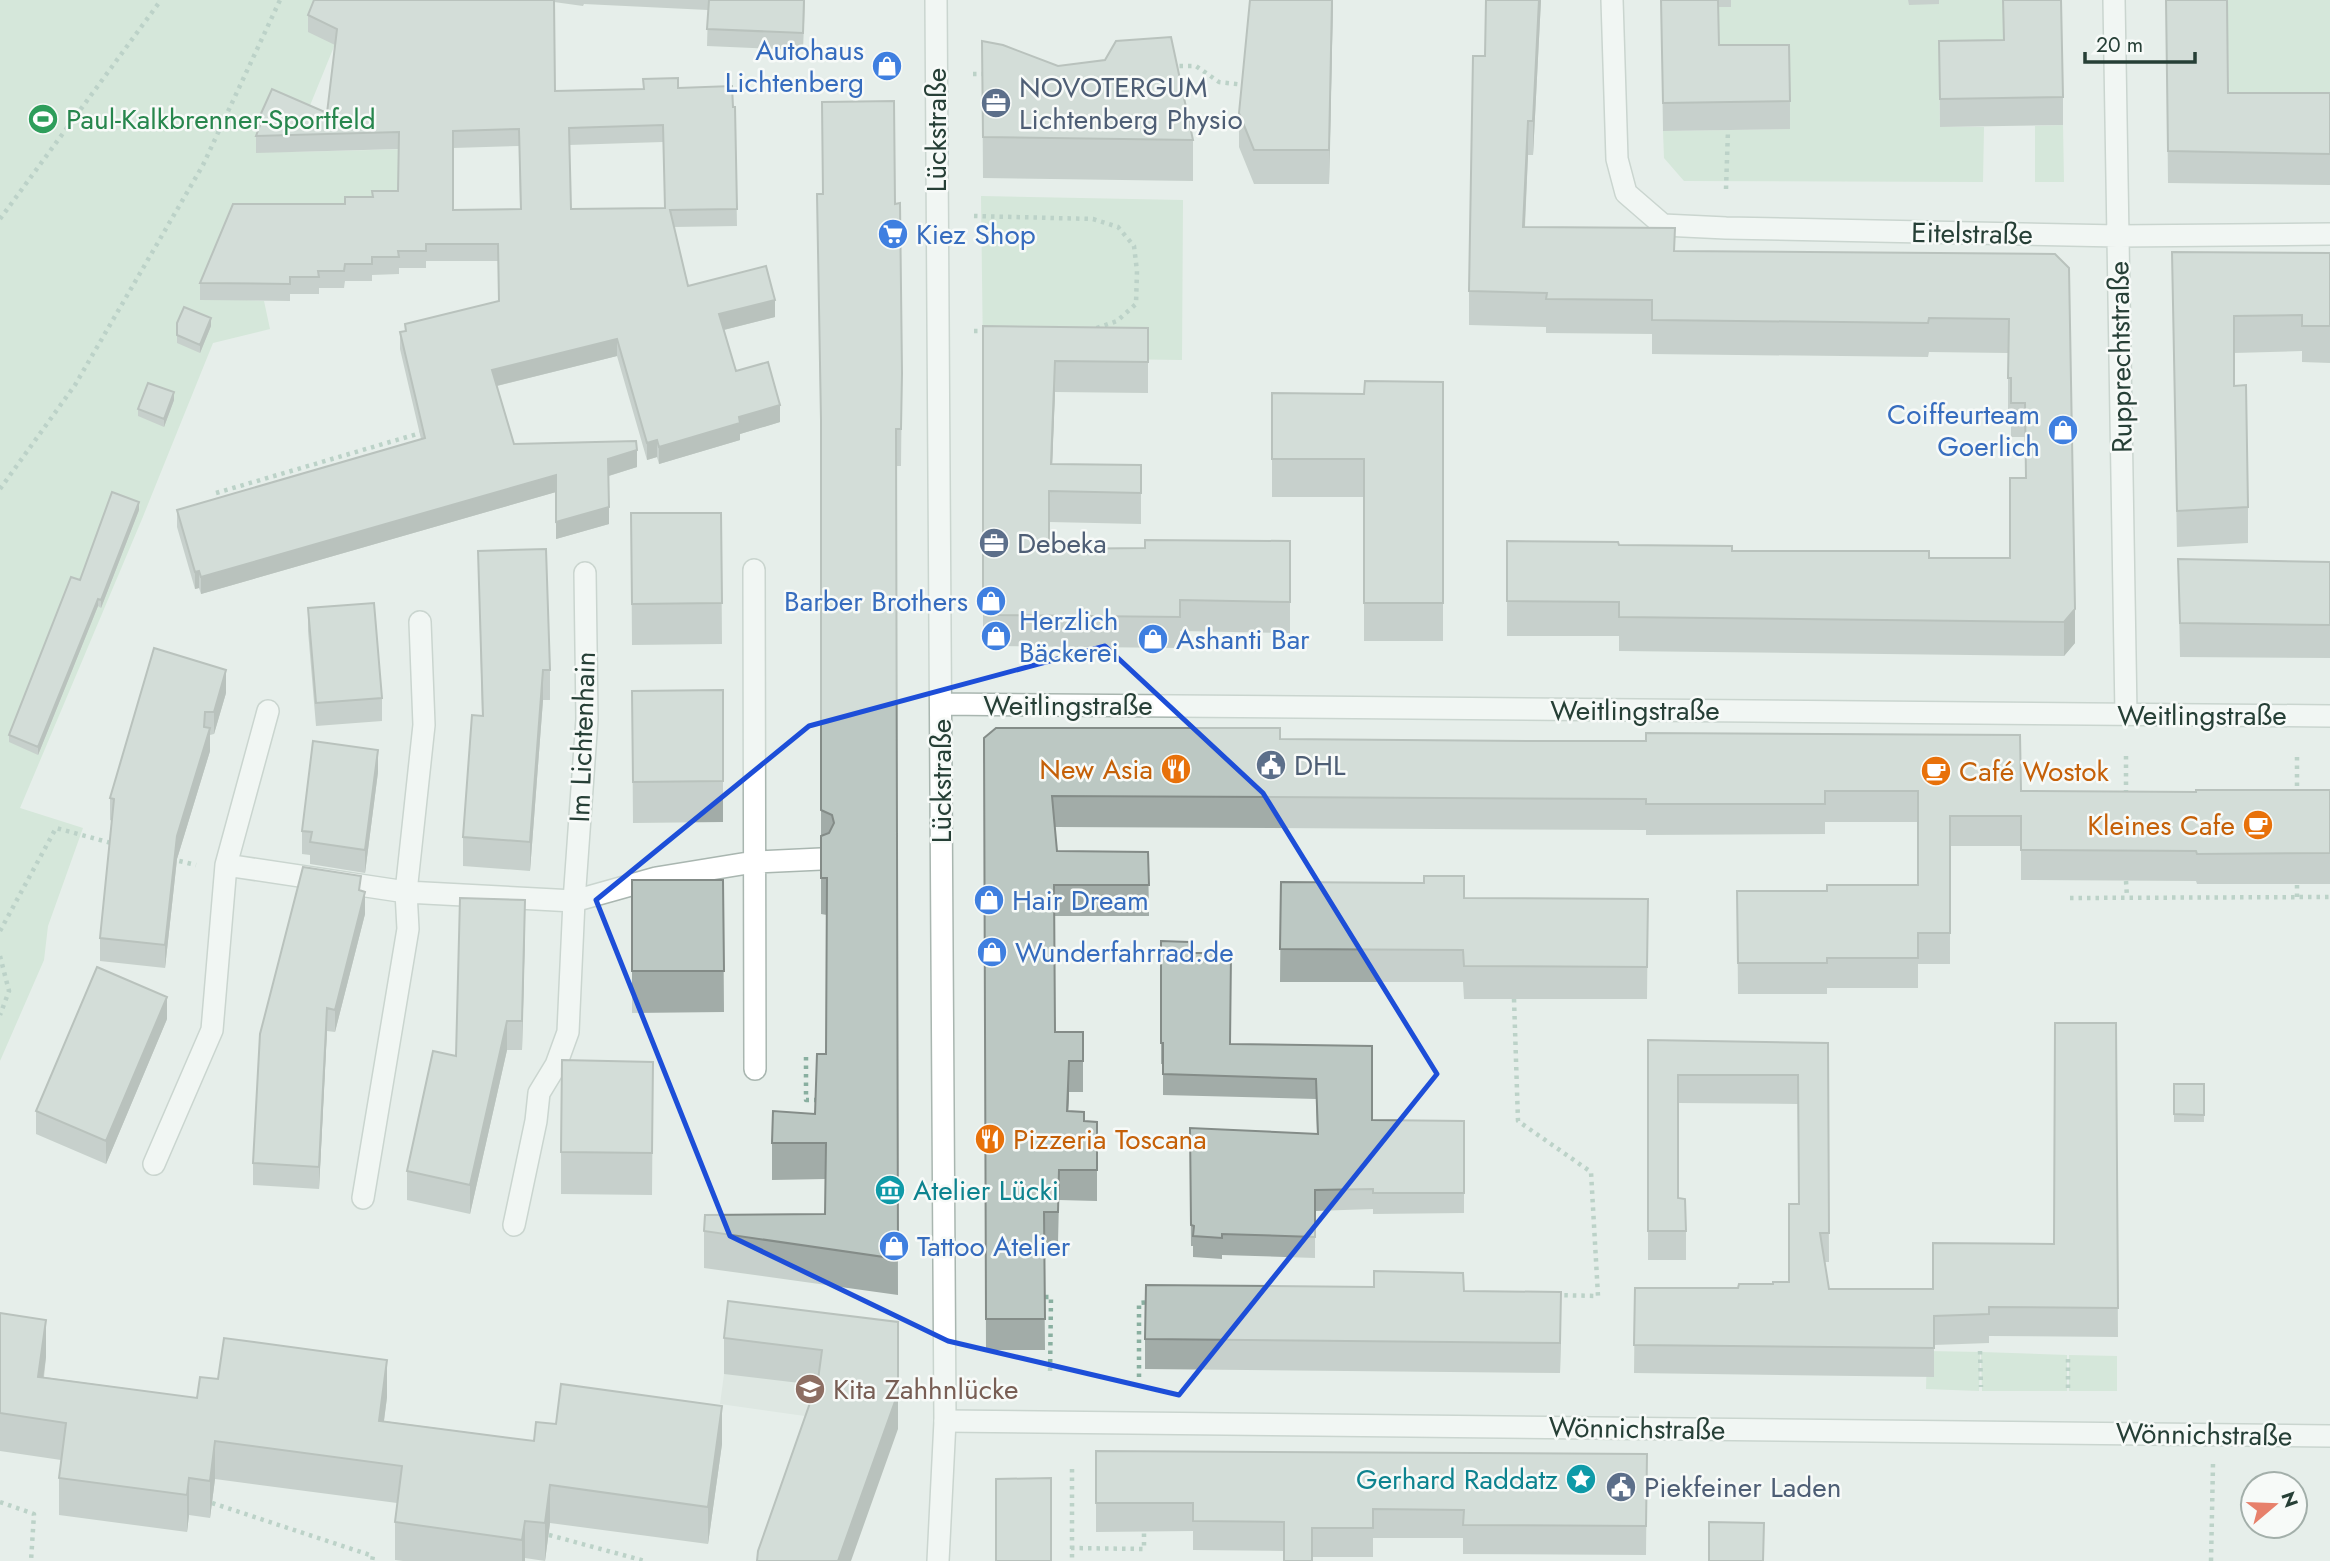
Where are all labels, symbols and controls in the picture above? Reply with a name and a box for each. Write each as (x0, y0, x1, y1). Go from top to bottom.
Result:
scale bar (2085, 21, 2195, 65)
place label: Autohaus Lichtenberg (725, 30, 864, 103)
text: 20 m (2096, 30, 2143, 60)
shop icon: Autohaus Lichtenberg (870, 49, 904, 83)
place label: NOVOTERGUM Lichtenberg Physio (1019, 67, 1243, 140)
street label: Lückstraße (916, 68, 957, 192)
office icon: NOVOTERGUM Lichtenberg Physio (979, 86, 1013, 120)
place label: Paul-Kalkbrenner-Sportfeld (66, 99, 376, 140)
sports icon: Paul-Kalkbrenner-Sportfeld (26, 102, 60, 136)
street label: Eitelstraße (1911, 212, 2033, 255)
place label: Kiez Shop (916, 214, 1036, 255)
supermarket icon: Kiez Shop (876, 217, 910, 251)
street label: Rupprechtstraße (2098, 261, 2143, 453)
place label: Coiffeurteam Goerlich (1887, 394, 2040, 467)
shop icon: Coiffeurteam Goerlich (2046, 413, 2080, 447)
place label: Debeka (1017, 523, 1107, 564)
office icon: Debeka (977, 526, 1011, 560)
place label: Barber Brothers (784, 581, 968, 622)
shop icon: Barber Brothers (974, 584, 1008, 618)
place label: Herzlich Bäckerei (1019, 600, 1119, 673)
shop icon: Herzlich Bäckerei (979, 619, 1013, 653)
place label: Ashanti Bar (1176, 619, 1310, 660)
shop icon: Ashanti Bar (1136, 622, 1170, 656)
street label: Im Lichtenhain (559, 651, 606, 823)
street label: Weitlingstraße (983, 685, 1153, 726)
street label: Weitlingstraße (1550, 690, 1720, 731)
street label: Weitlingstraße (2117, 695, 2287, 736)
street label: Lückstraße (921, 719, 962, 843)
place label: DHL (1294, 745, 1346, 786)
public building icon: DHL (1254, 748, 1288, 782)
place label: New Asia (1039, 749, 1153, 790)
place label: Café Wostok (1959, 751, 2110, 792)
restaurant icon: New Asia (1159, 752, 1193, 786)
cafe icon: Café Wostok (1919, 754, 1953, 788)
place label: Kleines Cafe (2087, 805, 2235, 846)
cafe icon: Kleines Cafe (2241, 808, 2275, 842)
place label: Hair Dream (1012, 880, 1149, 921)
shop icon: Hair Dream (972, 883, 1006, 917)
place label: Wunderfahrrad.de (1015, 932, 1234, 973)
shop icon: Wunderfahrrad.de (975, 935, 1009, 969)
place label: Pizzeria Toscana (1013, 1119, 1207, 1160)
restaurant icon: Pizzeria Toscana (973, 1122, 1007, 1156)
place label: Atelier Lücki (913, 1170, 1059, 1211)
museum icon: Atelier Lücki (873, 1173, 907, 1207)
place label: Tattoo Atelier (917, 1226, 1071, 1267)
shop icon: Tattoo Atelier (877, 1229, 911, 1263)
place label: Kita Zahhnlücke (833, 1369, 1018, 1410)
school or university icon: Kita Zahhnlücke (793, 1372, 827, 1406)
street label: Wönnichstraße (1548, 1406, 1726, 1451)
street label: Wönnichstraße (2115, 1412, 2293, 1457)
place label: Gerhard Raddatz (1356, 1459, 1558, 1500)
place icon: Gerhard Raddatz (1564, 1462, 1598, 1496)
place label: Piekfeiner Laden (1644, 1467, 1841, 1508)
public building icon: Piekfeiner Laden (1604, 1470, 1638, 1504)
north arrow (2239, 1470, 2309, 1540)
text: N (2274, 1488, 2305, 1511)

